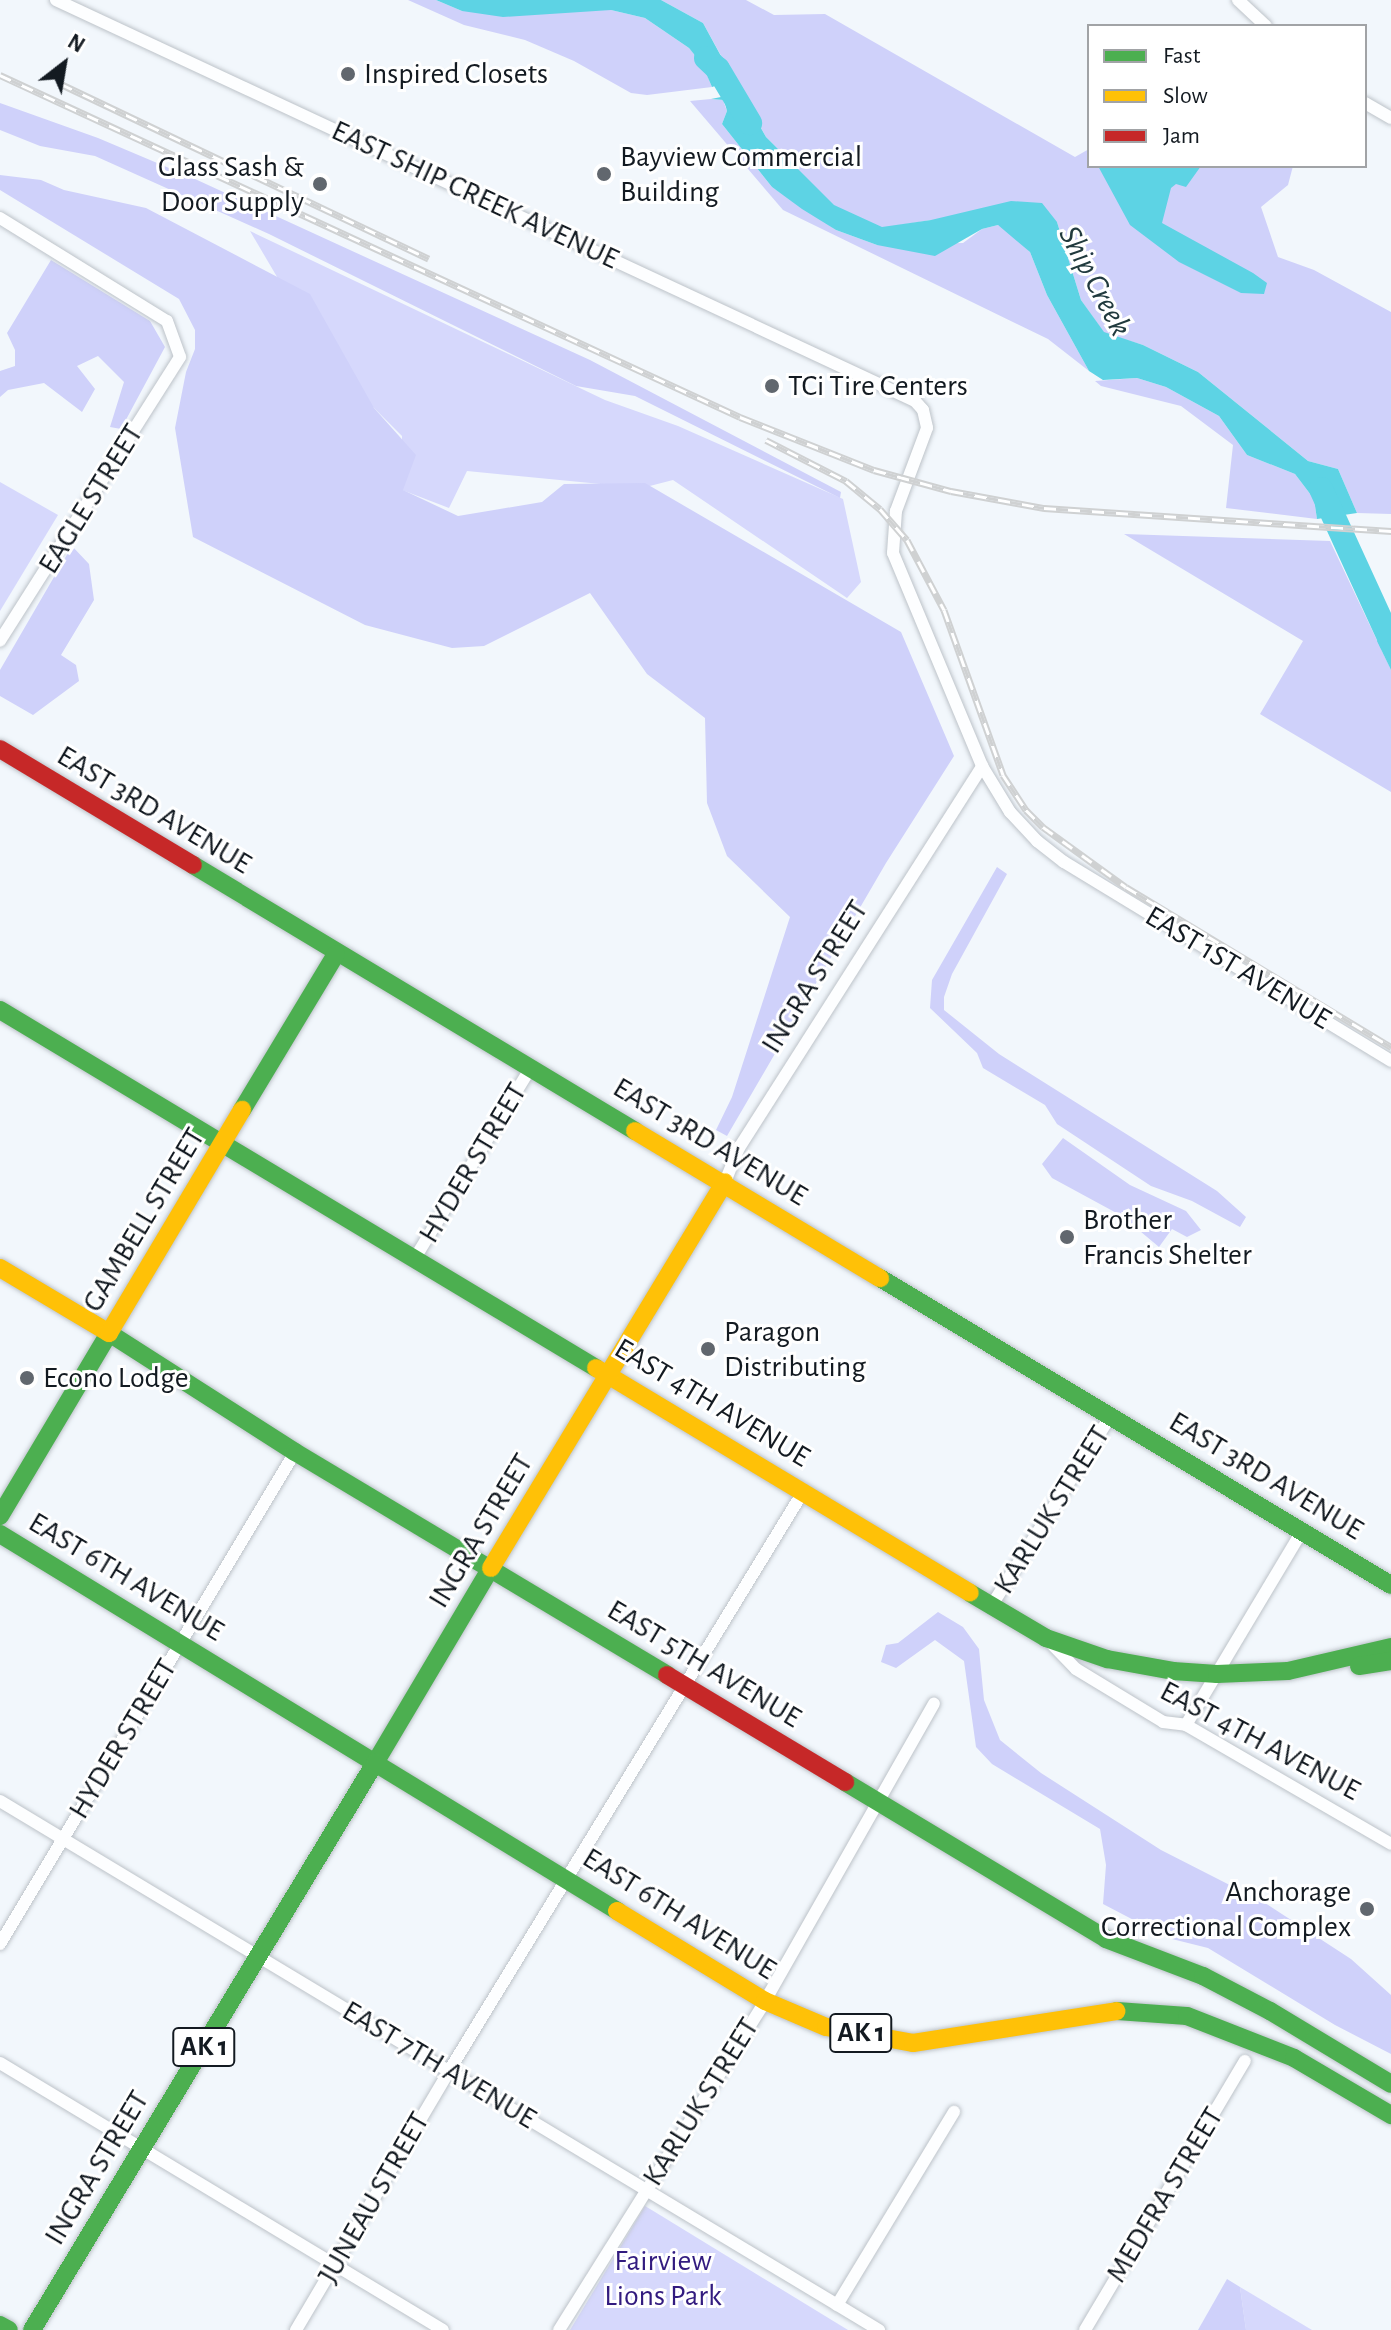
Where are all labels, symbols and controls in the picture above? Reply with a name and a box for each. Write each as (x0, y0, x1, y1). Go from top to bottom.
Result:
north arrow (24, 24, 104, 104)
legend (1087, 24, 1367, 168)
text: N (64, 30, 89, 57)
text: Fast (1163, 44, 1200, 68)
place label: Inspired Closets (364, 56, 548, 92)
marker: Inspired Closets (339, 65, 357, 83)
text: Slow (1163, 84, 1208, 108)
street label: EAST SHIP CREEK AVENUE (326, 113, 624, 277)
text: Jam (1163, 124, 1200, 148)
place label: Bayview Commercial Building (620, 139, 862, 210)
place label: Glass Sash & Door Supply (158, 149, 304, 220)
marker: Bayview Commercial Building (595, 165, 613, 183)
marker: Glass Sash & Door Supply (311, 175, 329, 193)
water label: Ship Creek (1050, 219, 1140, 343)
place label: TCi Tire Centers (788, 368, 968, 404)
marker: TCi Tire Centers (763, 377, 781, 395)
street label: EAGLE STREET (31, 417, 151, 581)
street label: EAST 3RD AVENUE (50, 738, 258, 882)
street label: INGRA STREET (754, 894, 876, 1060)
street label: EAST 1ST AVENUE (1138, 898, 1338, 1038)
street label: EAST 3RD AVENUE (606, 1070, 814, 1214)
street label: HYDER STREET (411, 1076, 535, 1250)
street label: GAMBELL STREET (75, 1122, 213, 1318)
place label: Brother Francis Shelter (1083, 1202, 1252, 1272)
marker: Brother Francis Shelter (1058, 1228, 1076, 1246)
place label: Paragon Distributing (724, 1314, 866, 1384)
street label: EAST 4TH AVENUE (608, 1331, 816, 1475)
marker: Paragon Distributing (699, 1340, 717, 1358)
place label: Econo Lodge (43, 1360, 189, 1396)
marker: Econo Lodge (18, 1369, 36, 1387)
street label: EAST 3RD AVENUE (1162, 1404, 1370, 1548)
street label: KARLUK STREET (986, 1419, 1118, 1601)
street label: INGRA STREET (421, 1447, 541, 1615)
street label: EAST 6TH AVENUE (22, 1505, 230, 1649)
street label: EAST 5TH AVENUE (601, 1592, 807, 1736)
street label: HYDER STREET (61, 1652, 185, 1826)
street label: EAST 4TH AVENUE (1154, 1673, 1366, 1809)
street label: EAST 6TH AVENUE (576, 1840, 782, 1988)
place label: Anchorage Correctional Complex (1101, 1874, 1351, 1944)
marker: Anchorage Correctional Complex (1358, 1900, 1376, 1918)
street label: EAST 7TH AVENUE (336, 1993, 542, 2137)
road number: AK 1 (829, 2009, 893, 2057)
street label: KARLUK STREET (635, 2011, 767, 2193)
road number: AK 1 (172, 2023, 236, 2071)
street label: INGRA STREET (37, 2084, 157, 2252)
street label: MEDFRA STREET (1099, 2101, 1231, 2289)
street label: JUNEAU STREET (310, 2106, 438, 2290)
park label: Fairview Lions Park (604, 2243, 722, 2314)

